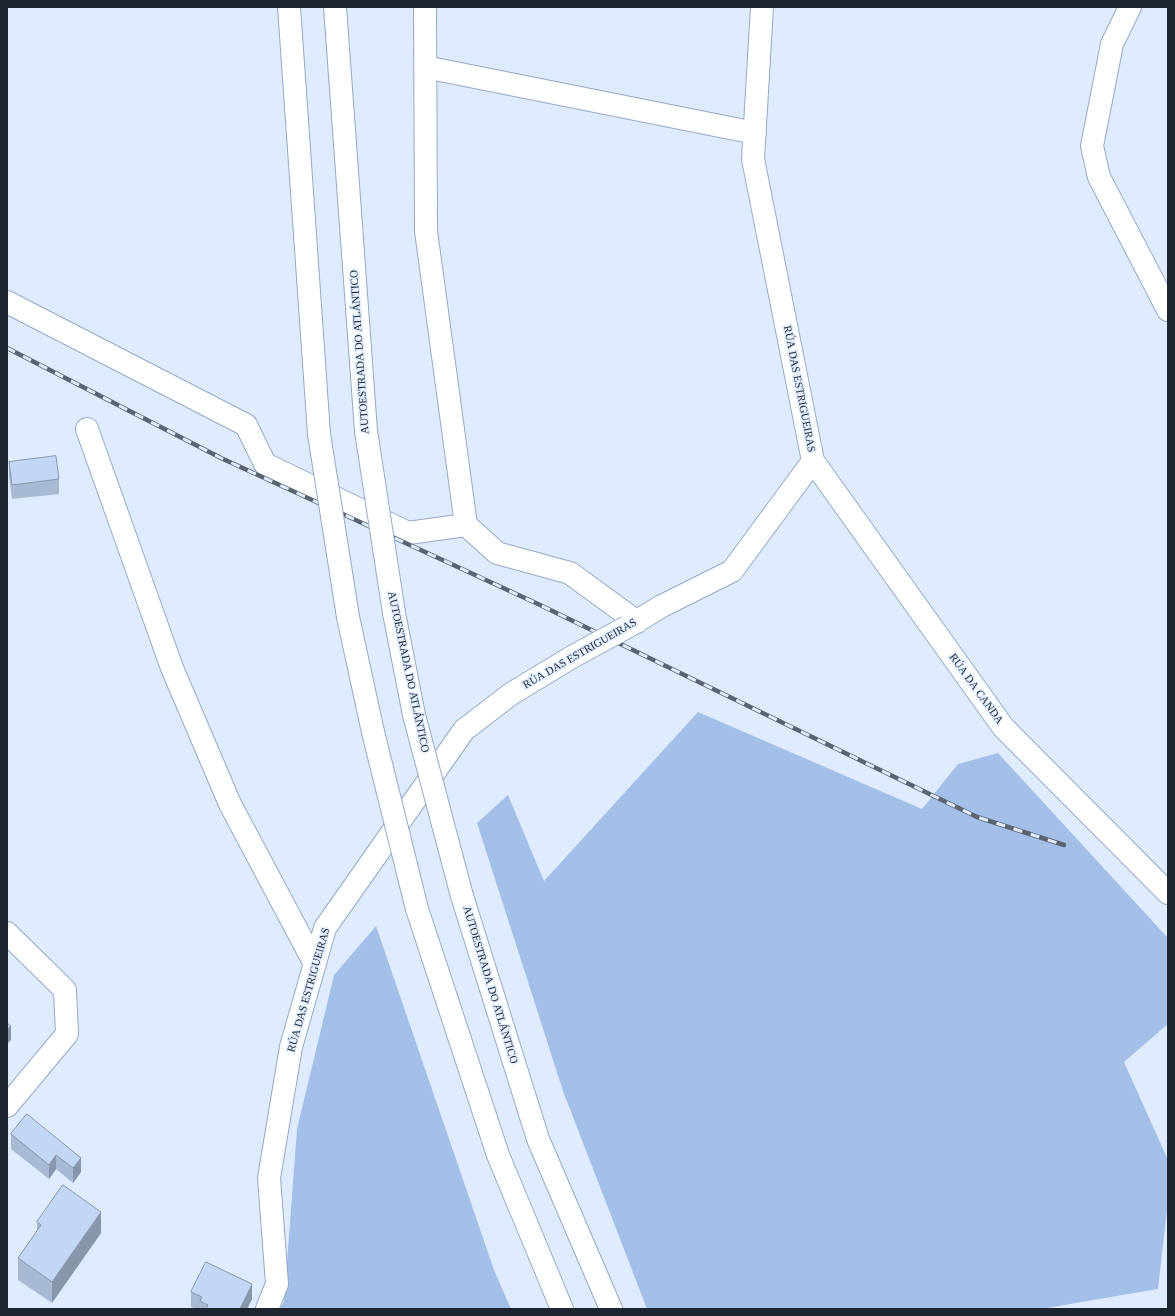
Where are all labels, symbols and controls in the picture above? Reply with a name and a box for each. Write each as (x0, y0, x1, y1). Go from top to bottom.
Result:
street label: AUTOESTRADA DO ATLÁNTICO (348, 270, 372, 434)
street label: RÚA DAS ESTRIGUEIRAS (780, 324, 818, 454)
street label: AUTOESTRADA DO ATLÁNTICO (384, 590, 432, 754)
street label: RÚA DAS ESTRIGUEIRAS (521, 616, 639, 692)
street label: RÚA DA CANDA (946, 651, 1006, 727)
street label: AUTOESTRADA DO ATLÁNTICO (460, 905, 520, 1065)
street label: RÚA DAS ESTRIGUEIRAS (285, 926, 333, 1054)

